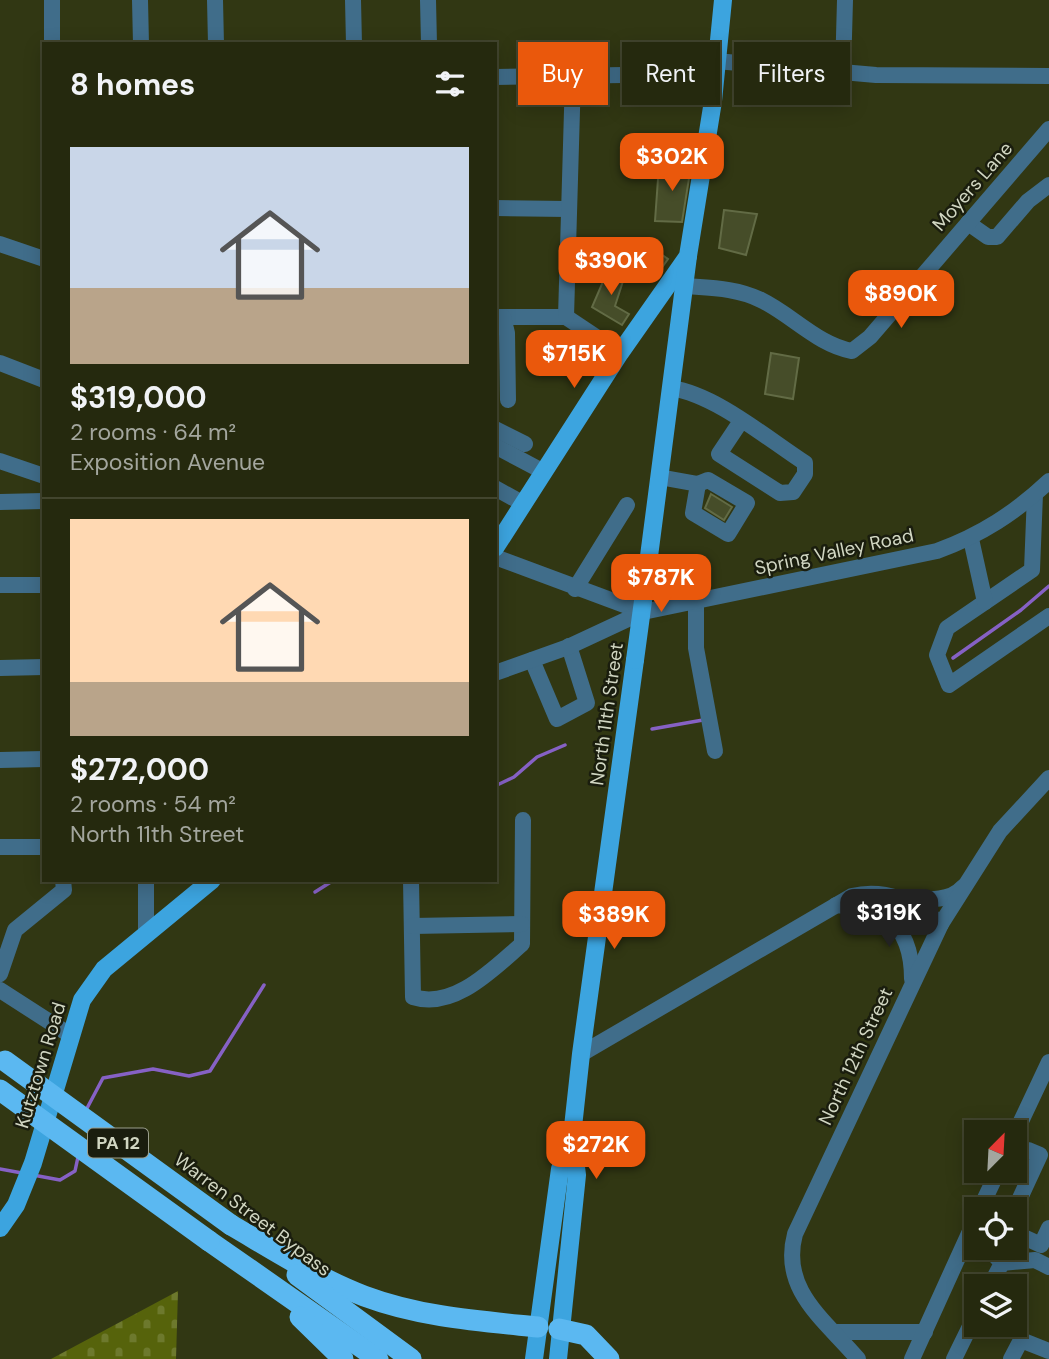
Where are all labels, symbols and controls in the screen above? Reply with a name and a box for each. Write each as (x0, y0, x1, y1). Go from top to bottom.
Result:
chip: Buy (518, 42, 608, 105)
chip: Rent (622, 42, 720, 105)
chip: Filters (734, 42, 850, 105)
text: 8 homes (70, 65, 195, 104)
icon: filters (431, 65, 469, 103)
pin: $302K (623, 134, 721, 193)
street label: Moyers Lane (927, 136, 1018, 236)
text: $302K (636, 141, 708, 171)
icon: home (207, 192, 333, 318)
pin: $390K (562, 238, 660, 297)
text: $390K (574, 245, 648, 275)
pin: $890K (852, 270, 950, 330)
text: $890K (864, 278, 938, 308)
pin: $715K (525, 330, 623, 390)
text: $715K (542, 338, 606, 368)
text: $319,000 (70, 378, 207, 417)
text: 2 rooms · 64 m² (70, 417, 236, 447)
text: Exposition Avenue (70, 447, 265, 477)
street label: Spring Valley Road (752, 522, 916, 581)
pin: $787K (612, 554, 710, 614)
text: $787K (627, 562, 695, 592)
icon: home (207, 564, 333, 690)
street label: North 11th Street (584, 641, 629, 787)
text: $272,000 (70, 750, 209, 789)
text: 2 rooms · 54 m² (70, 789, 236, 819)
text: North 11th Street (70, 819, 244, 849)
pin: $319K (840, 890, 938, 949)
pin: $389K (565, 892, 663, 951)
text: $319K (856, 897, 922, 927)
text: $389K (578, 899, 650, 929)
street label: North 12th Street (813, 983, 898, 1129)
street label: Kutztown Road (9, 999, 72, 1131)
north arrow (964, 1120, 1027, 1183)
map controls (964, 1120, 1027, 1337)
pin: $272K (547, 1122, 645, 1181)
road number: PA 12 (88, 1128, 148, 1158)
text: $272K (562, 1129, 630, 1159)
street label: Warren Street Bypass (169, 1147, 336, 1282)
button: locate (964, 1197, 1027, 1260)
button: layers (964, 1274, 1027, 1337)

